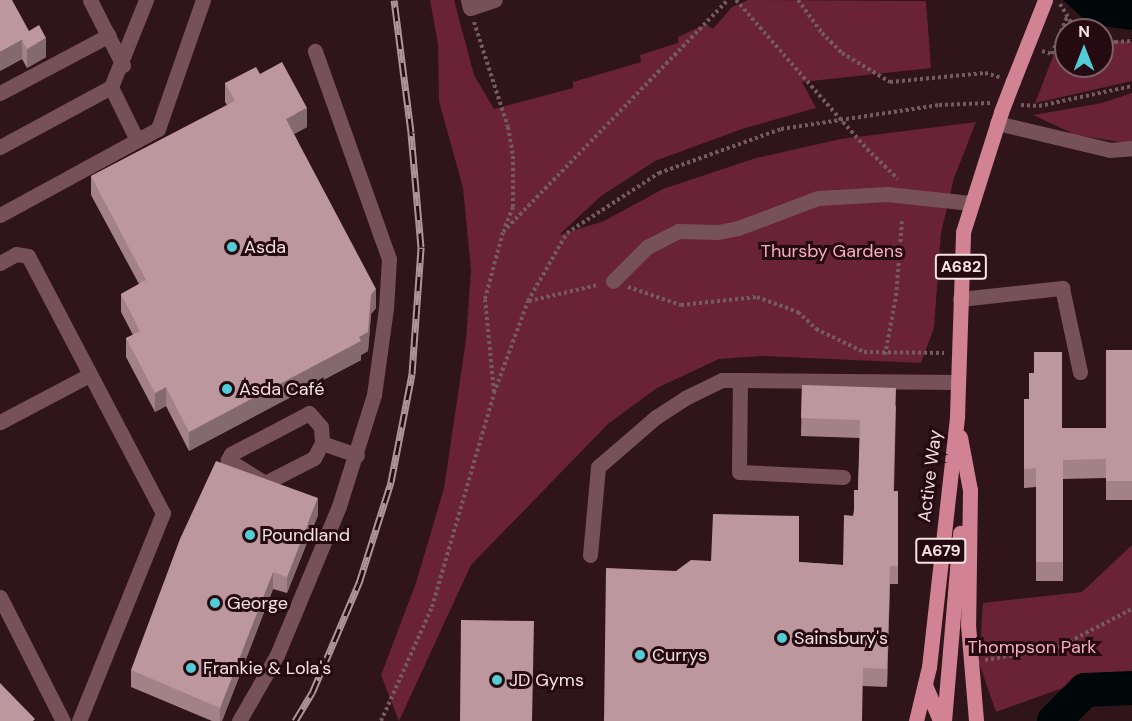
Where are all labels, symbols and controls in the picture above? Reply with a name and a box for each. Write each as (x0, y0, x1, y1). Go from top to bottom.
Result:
north arrow (1054, 18, 1114, 78)
text: N (1078, 21, 1090, 42)
place label: Asda (244, 236, 286, 258)
marker: Asda (225, 240, 239, 254)
park label: Thursby Gardens (761, 240, 903, 262)
road number: A682 (934, 254, 988, 280)
place label: Asda Café (239, 378, 325, 400)
marker: Asda Café (220, 382, 234, 396)
street label: Active Way (914, 429, 946, 523)
place label: Poundland (262, 524, 350, 546)
marker: Poundland (243, 528, 257, 542)
road number: A679 (914, 538, 968, 564)
place label: George (227, 592, 288, 614)
marker: George (208, 596, 222, 610)
place label: Sainsbury's (794, 627, 888, 649)
marker: Sainsbury's (775, 631, 789, 645)
park label: Thompson Park (968, 636, 1096, 658)
place label: Currys (652, 644, 707, 666)
marker: Currys (633, 648, 647, 662)
place label: Frankie & Lola's (203, 657, 331, 679)
marker: Frankie & Lola's (184, 661, 198, 675)
place label: JD Gyms (509, 669, 584, 691)
marker: JD Gyms (490, 673, 504, 687)

